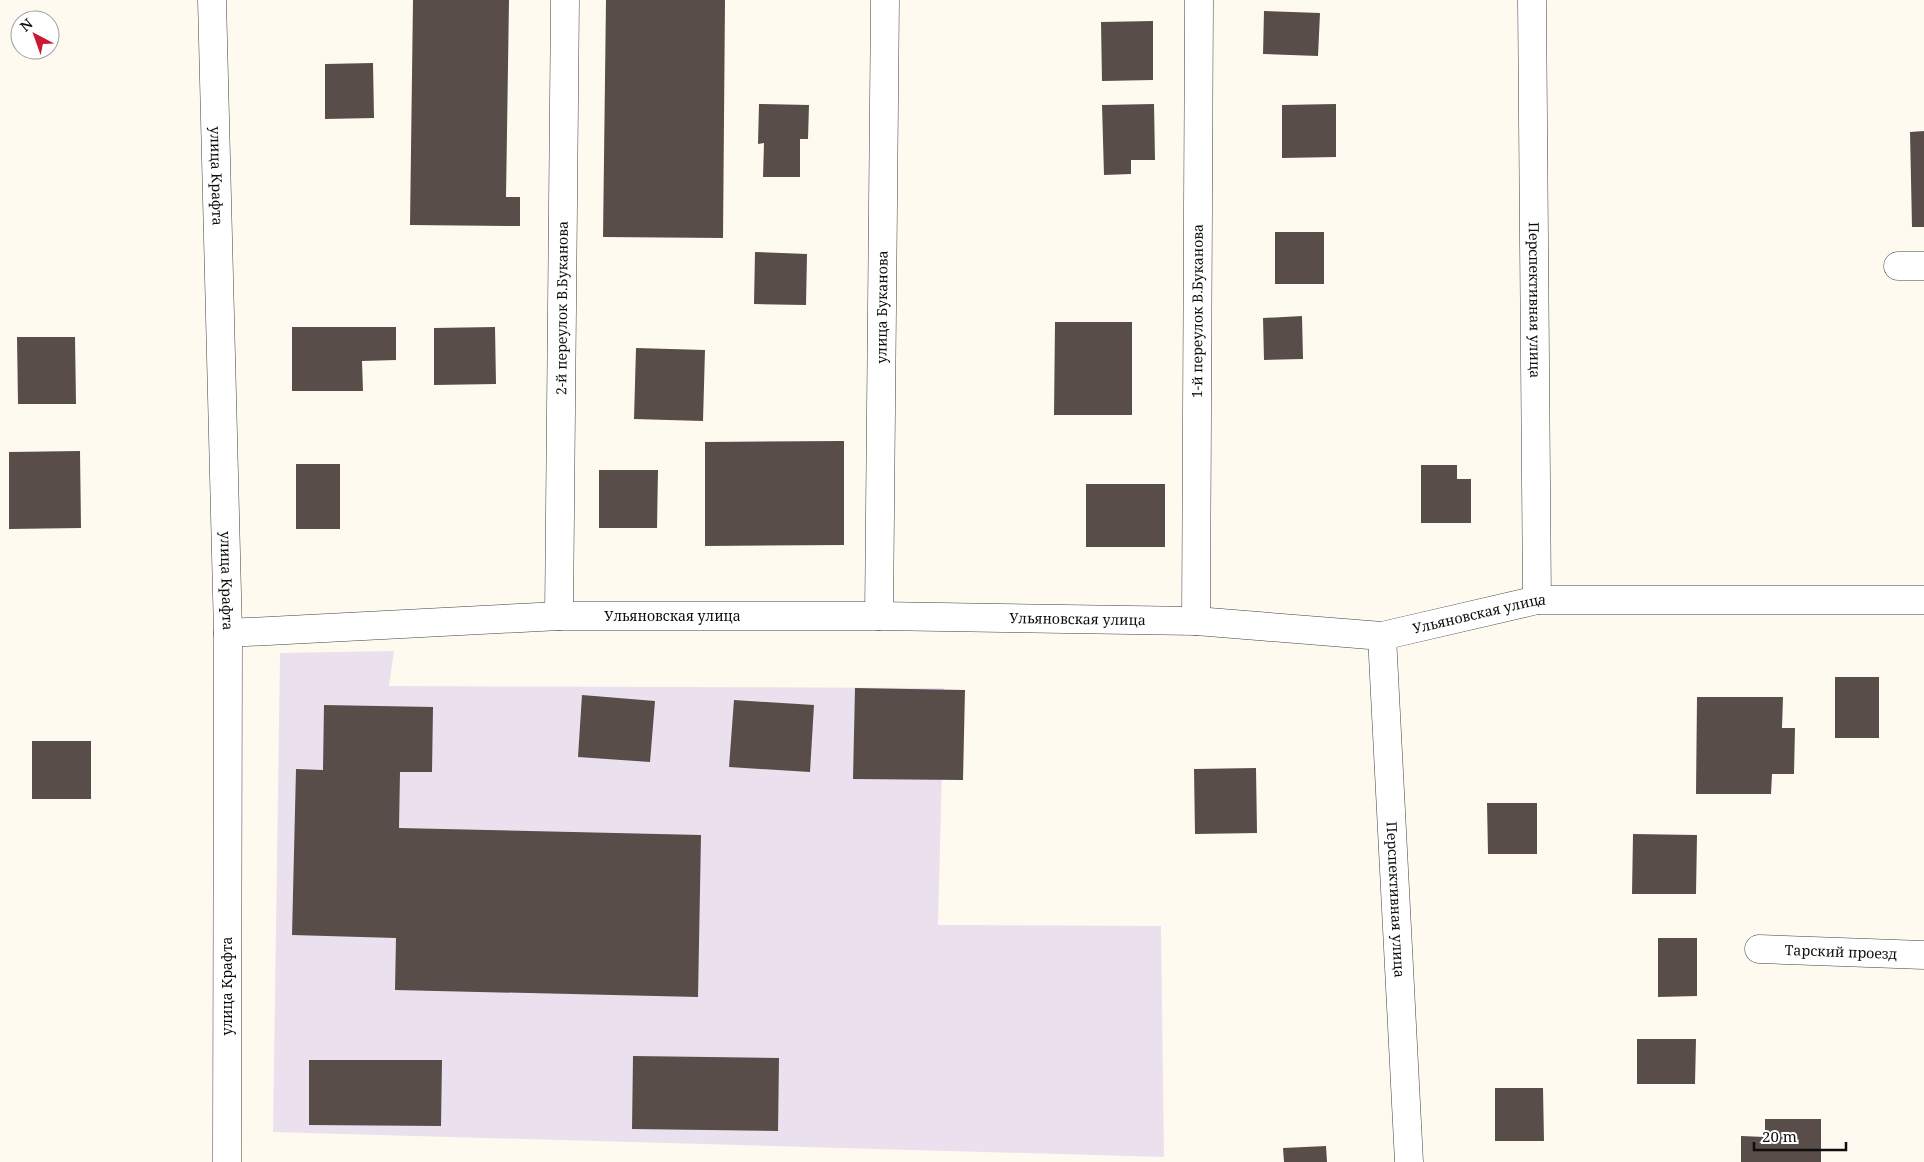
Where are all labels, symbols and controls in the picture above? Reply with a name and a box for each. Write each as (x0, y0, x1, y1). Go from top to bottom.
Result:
north arrow (10, 10, 60, 60)
text: N (16, 14, 37, 36)
street label: улица Крафта (206, 126, 228, 226)
street label: 2-й переулок В.Буканова (551, 221, 572, 395)
street label: Перспективная улица (1525, 222, 1545, 378)
street label: 1-й переулок В.Буканова (1187, 224, 1207, 398)
street label: улица Буканова (871, 250, 892, 364)
street label: улица Крафта (216, 531, 238, 631)
street label: Ульяновская улица (1411, 590, 1546, 638)
street label: Ульяновская улица (604, 606, 741, 625)
street label: Ульяновская улица (1009, 608, 1146, 629)
street label: Перспективная улица (1383, 821, 1410, 978)
street label: улица Крафта (217, 936, 236, 1036)
street label: Тарский проезд (1784, 940, 1898, 963)
scale bar (1754, 1120, 1846, 1152)
text: 20 m (1762, 1126, 1797, 1146)

